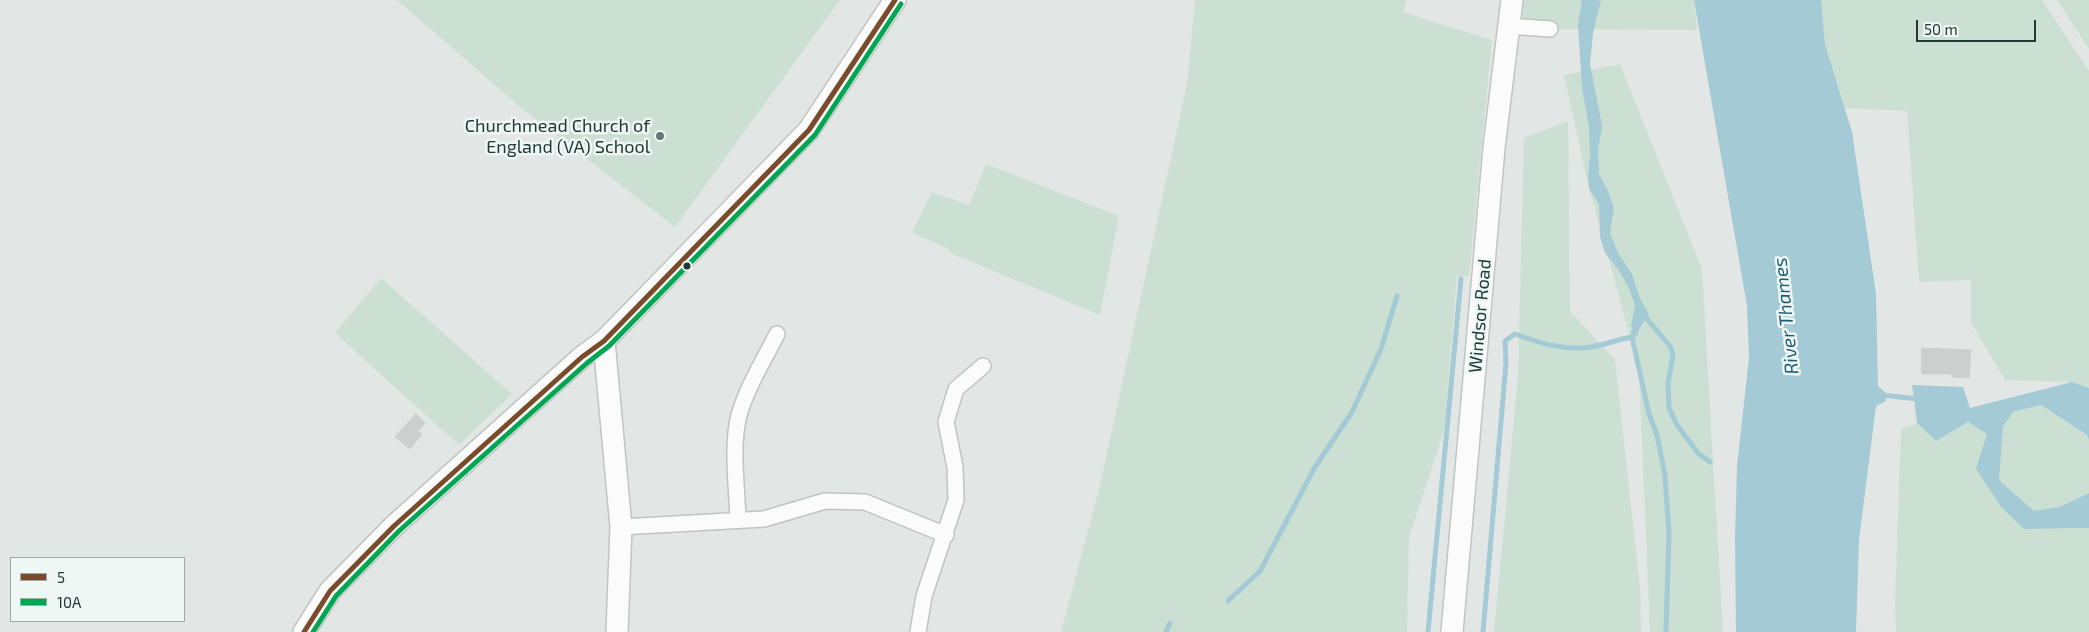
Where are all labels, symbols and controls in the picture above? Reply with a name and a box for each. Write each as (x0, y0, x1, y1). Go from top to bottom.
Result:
scale bar (1919, 10, 2039, 42)
text: 50 m (1924, 20, 1958, 38)
place label: Churchmead Church of England (VA) School (465, 115, 650, 158)
marker: Churchmead Church of England (VA) School (654, 130, 666, 142)
water label: River Thames (1769, 256, 1803, 376)
street label: Windsor Road (1464, 258, 1496, 374)
unlabelled marker (682, 261, 692, 271)
legend (10, 557, 185, 622)
text: 5 (57, 568, 65, 586)
text: 10A (57, 593, 81, 611)

